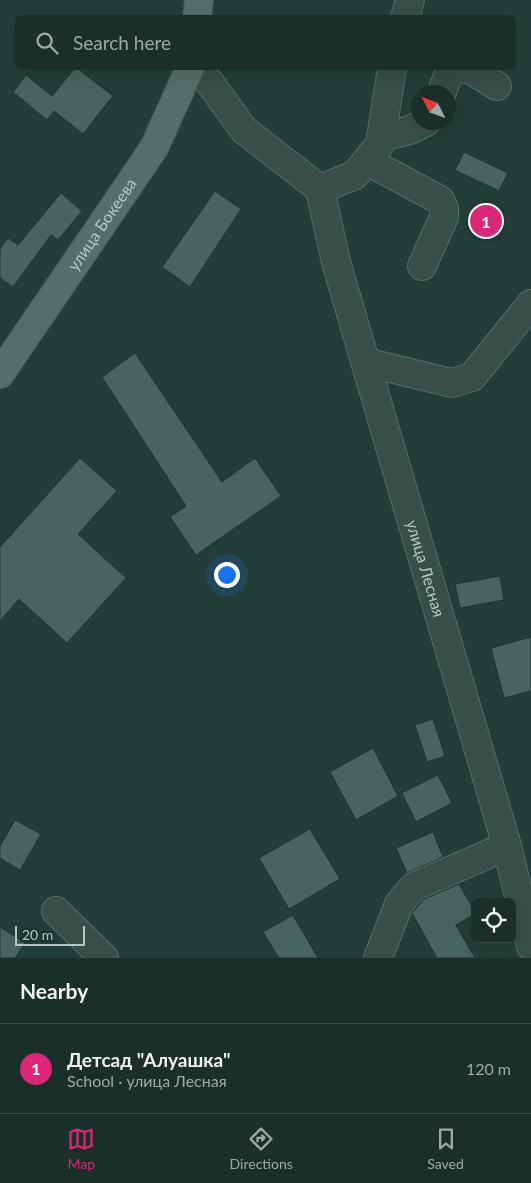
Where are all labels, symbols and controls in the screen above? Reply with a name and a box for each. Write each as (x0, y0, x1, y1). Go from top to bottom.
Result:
search box (15, 15, 516, 70)
icon: search (33, 29, 61, 57)
text: Search here (73, 31, 171, 54)
north arrow (411, 85, 456, 130)
street label: улица Бокеева (63, 174, 140, 274)
pin: 1 (470, 202, 502, 240)
street label: улица Лесная (403, 518, 449, 619)
your location (214, 562, 240, 588)
map controls (471, 898, 516, 943)
button: locate (471, 898, 516, 943)
scale bar (15, 923, 85, 946)
text: 20 m (22, 926, 53, 943)
text: Nearby (20, 978, 88, 1003)
text: Детсад "Алуашка" (67, 1048, 230, 1071)
text: 1 (31, 1059, 41, 1078)
text: 120 m (466, 1059, 511, 1078)
text: School · улица Лесная (67, 1071, 227, 1090)
tab: Map (67, 1125, 95, 1172)
tab: Directions (230, 1125, 293, 1172)
tab: Saved (427, 1125, 464, 1172)

